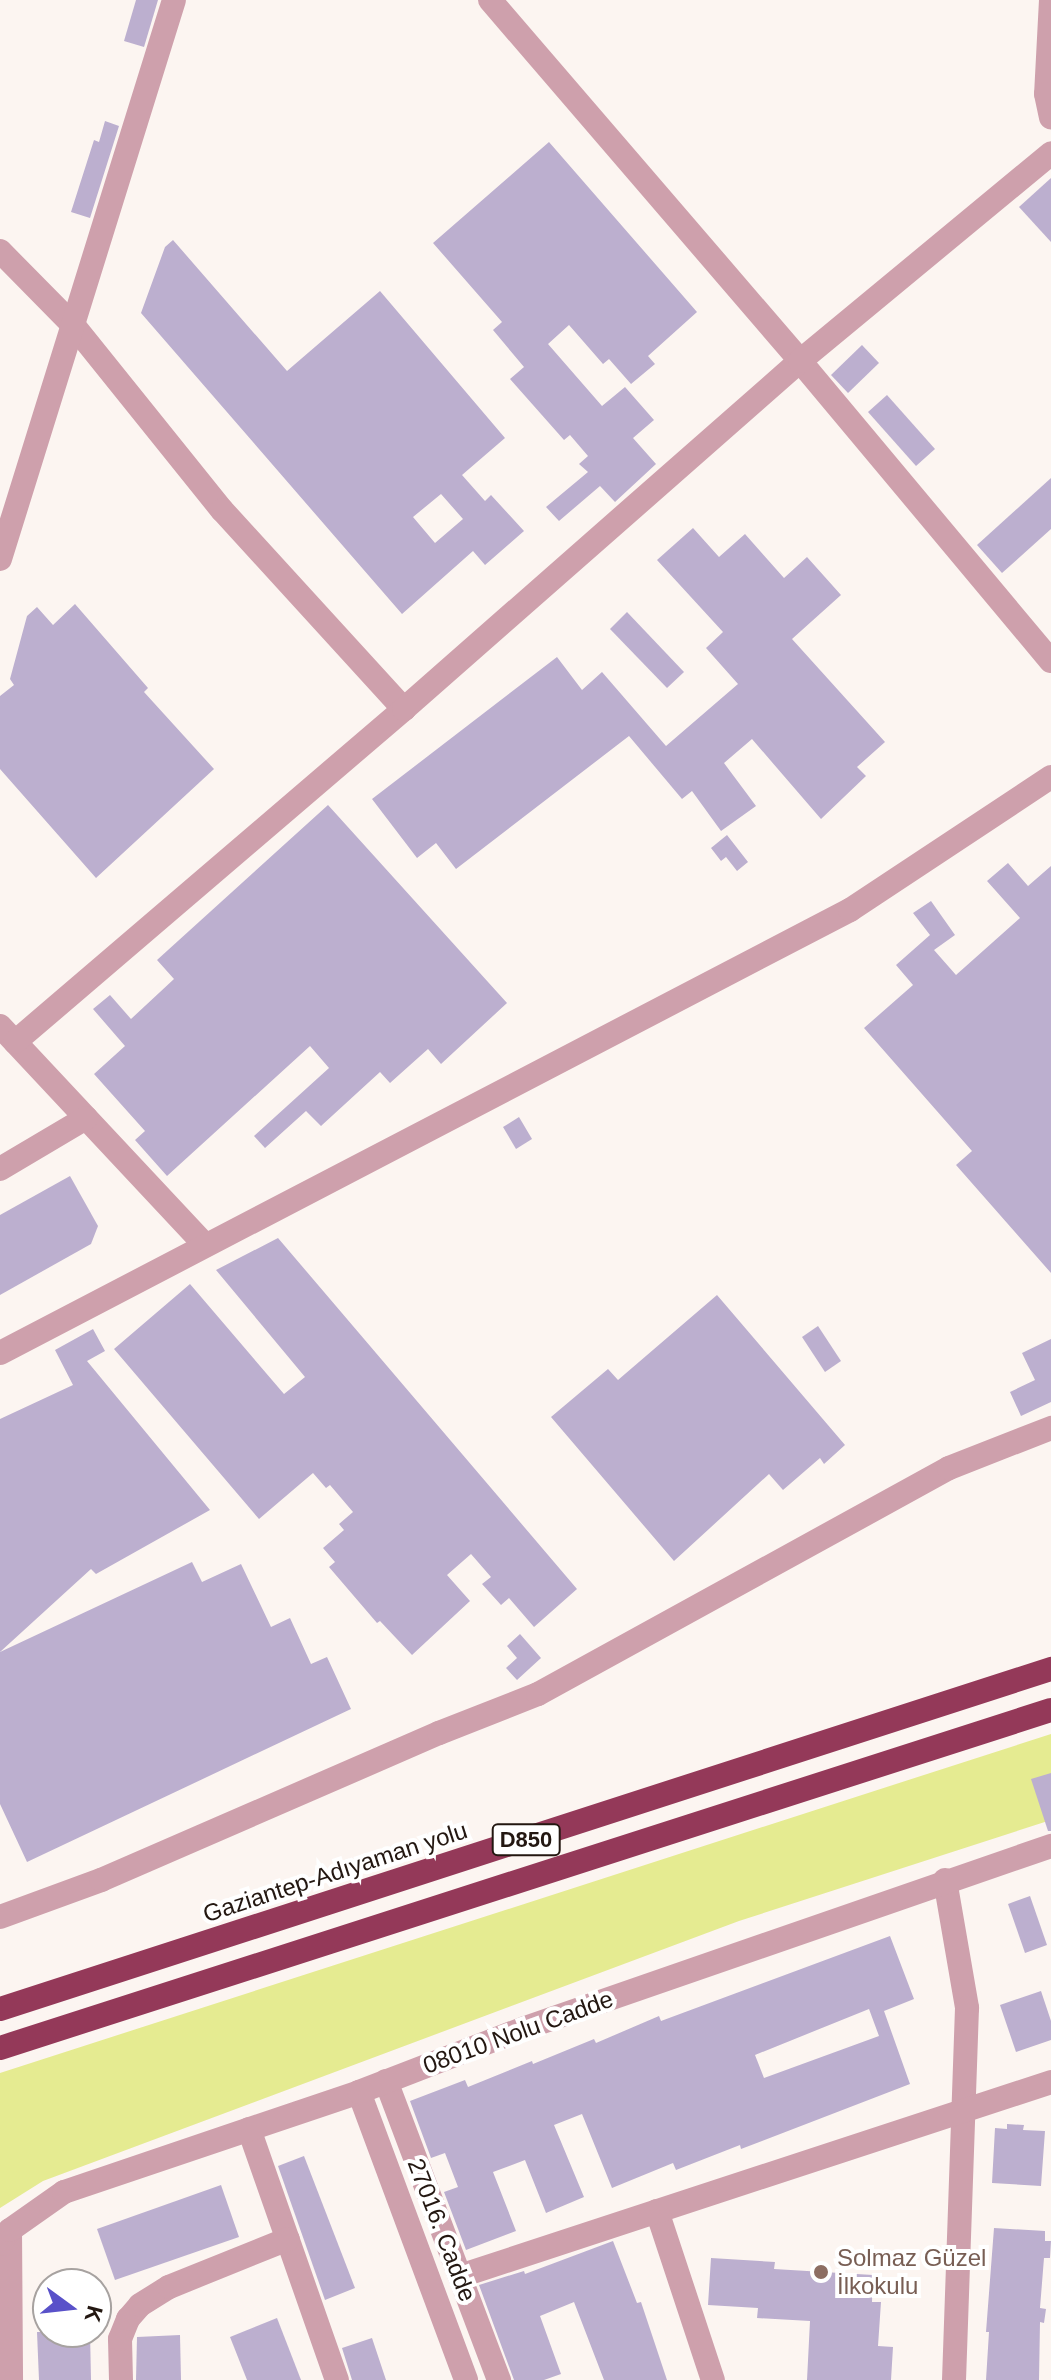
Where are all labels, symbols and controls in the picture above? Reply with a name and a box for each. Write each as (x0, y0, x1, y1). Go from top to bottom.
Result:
street label: Gaziantep-Adıyaman yolu (199, 1816, 471, 1928)
road number: D850 (490, 1822, 562, 1858)
street label: 08010 Nolu Cadde (419, 1984, 617, 2080)
street label: 27016. Cadde (402, 2154, 482, 2306)
place label: Solmaz Güzel İlkokulu (837, 2244, 986, 2300)
marker: Solmaz Güzel İlkokulu (812, 2263, 830, 2281)
north arrow (32, 2268, 112, 2348)
text: K (80, 2303, 108, 2325)

